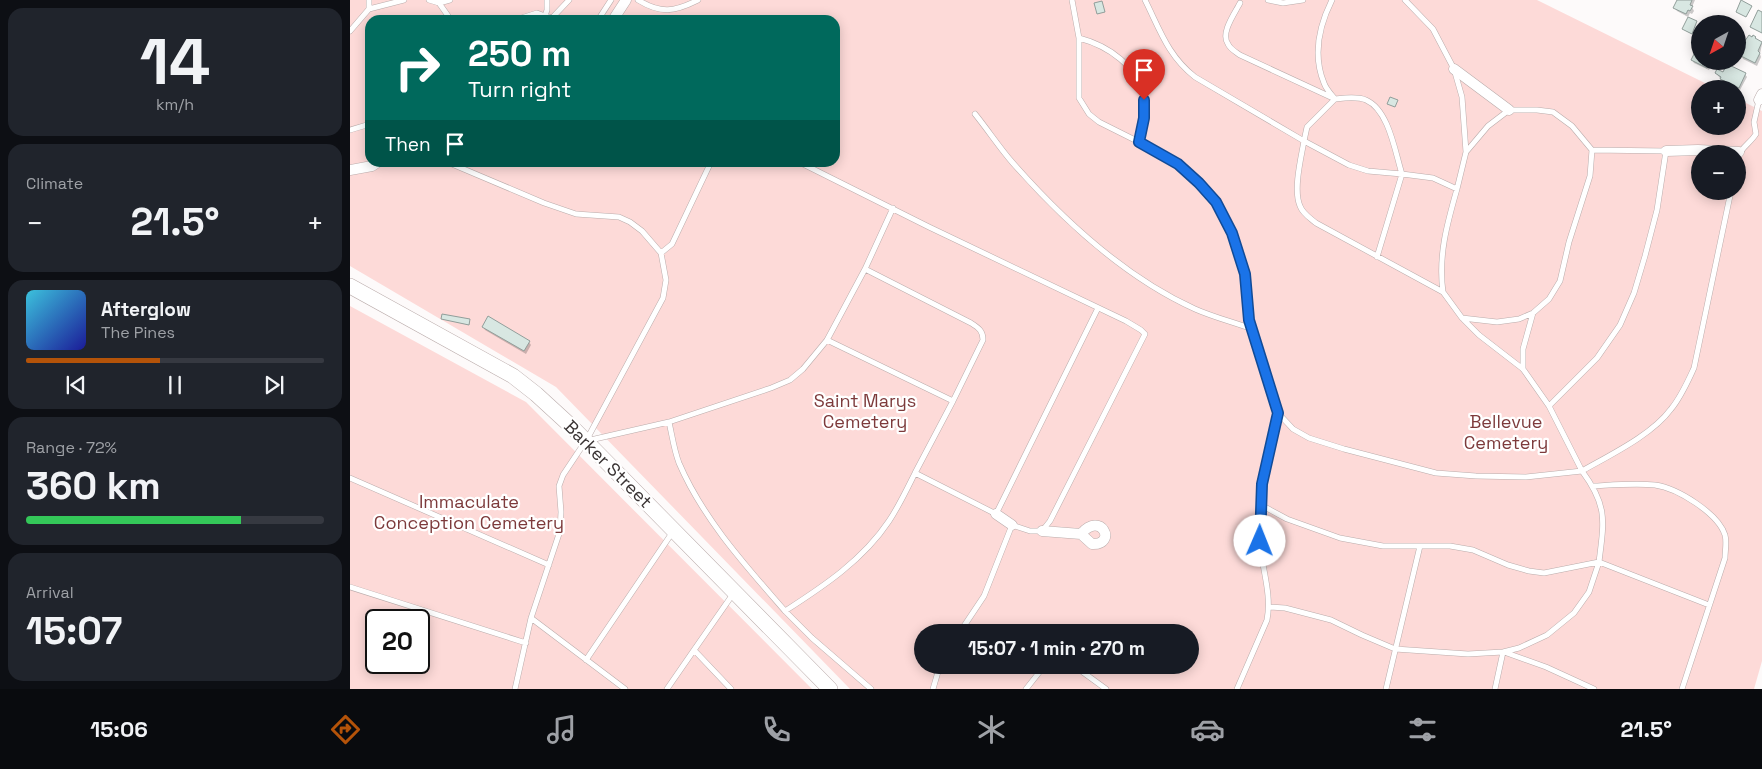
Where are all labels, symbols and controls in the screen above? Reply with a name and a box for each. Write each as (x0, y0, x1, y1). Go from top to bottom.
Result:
north arrow (1691, 15, 1746, 70)
map controls (1691, 15, 1746, 200)
text: 14 (140, 20, 210, 103)
text: 250 m (468, 32, 571, 76)
icon: right (385, 35, 450, 100)
pin (1123, 49, 1165, 100)
icon: arrive (1130, 56, 1158, 84)
text: Turn right (468, 75, 571, 103)
button: + (1691, 80, 1746, 135)
text: km/h (156, 94, 194, 115)
icon: arrive (441, 130, 469, 158)
text: Then (385, 132, 431, 157)
button: − (1691, 145, 1746, 200)
text: Climate (26, 173, 83, 194)
text: 21.5° (131, 198, 219, 246)
text: − (26, 205, 43, 241)
text: + (307, 205, 324, 241)
text: Afterglow (101, 297, 191, 322)
text: The Pines (101, 322, 175, 343)
icon: previous (62, 371, 90, 399)
icon: pause (161, 371, 189, 399)
icon: next (260, 371, 288, 399)
park label: Saint Marys Cemetery (814, 389, 916, 433)
park label: Bellevue Cemetery (1464, 410, 1548, 454)
street label: Barker Street (559, 415, 657, 513)
text: Range · 72% (26, 437, 117, 458)
text: 360 km (26, 462, 161, 510)
park label: Immaculate Conception Cemetery (374, 490, 564, 534)
position arrow (1233, 514, 1285, 566)
text: Arrival (26, 582, 74, 603)
text: 15:07 (26, 607, 122, 655)
speed limit sign: 20 (365, 609, 430, 674)
text: 15:07 · 1 min · 270 m (968, 636, 1145, 661)
icon: directions (328, 712, 363, 747)
icon: music (544, 712, 579, 747)
icon: phone (759, 712, 794, 747)
icon: climate (974, 712, 1009, 747)
icon: car (1190, 712, 1225, 747)
icon: filters (1405, 712, 1440, 747)
text: 15:06 (90, 715, 148, 743)
text: 21.5° (1620, 715, 1672, 743)

